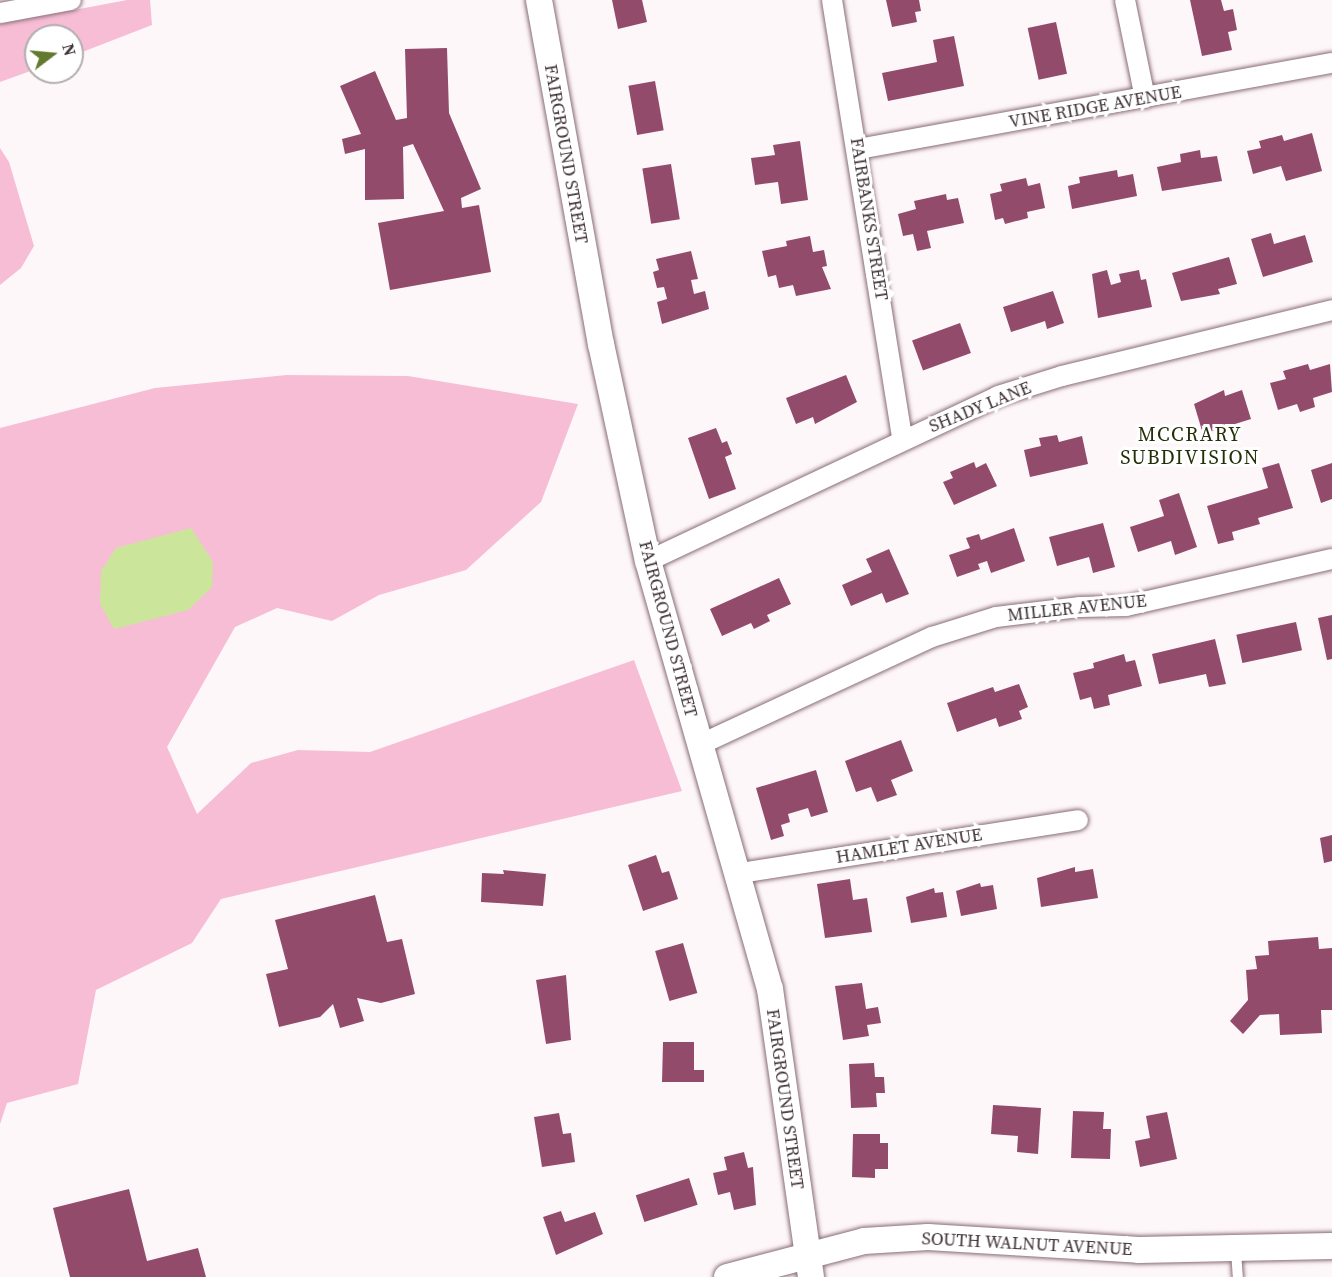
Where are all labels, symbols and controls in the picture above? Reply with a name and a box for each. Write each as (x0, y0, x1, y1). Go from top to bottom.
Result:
north arrow (24, 24, 84, 84)
text: N (57, 41, 82, 58)
street label: FAIRGROUND STREET (540, 63, 592, 245)
street label: VINE RIDGE AVENUE (1007, 81, 1183, 133)
street label: FAIRBANKS STREET (845, 136, 893, 302)
street label: SHADY LANE (926, 377, 1034, 437)
district label: MCCRARY SUBDIVISION (1120, 422, 1260, 469)
street label: FAIRGROUND STREET (634, 538, 702, 720)
street label: MILLER AVENUE (1006, 590, 1148, 626)
street label: HAMLET AVENUE (834, 824, 984, 868)
street label: FAIRGROUND STREET (762, 1007, 808, 1191)
street label: SOUTH WALNUT AVENUE (921, 1228, 1133, 1260)

